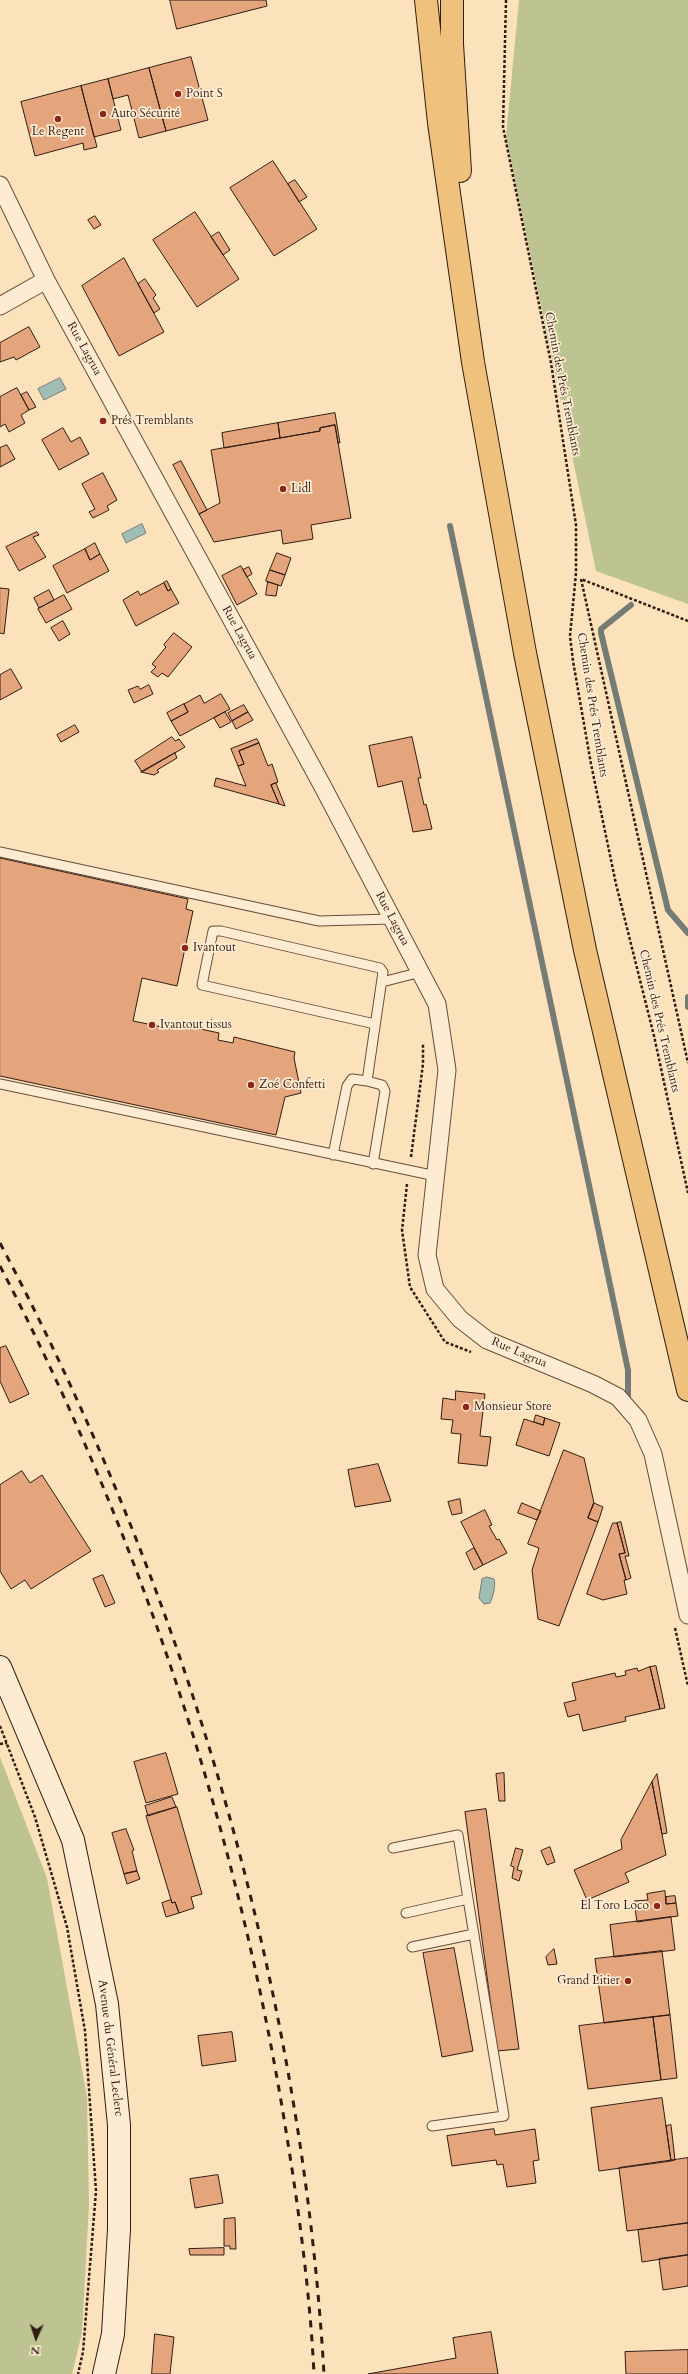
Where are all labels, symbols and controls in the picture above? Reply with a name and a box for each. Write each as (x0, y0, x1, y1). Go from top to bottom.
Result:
place label: Point S (186, 87, 223, 101)
marker: Point S (173, 89, 183, 99)
place label: Auto Sécurité (111, 107, 180, 121)
marker: Auto Sécurité (98, 109, 108, 119)
marker: Le Regent (53, 114, 63, 124)
place label: Le Regent (32, 125, 84, 139)
street label: Chemin des Prés Tremblants (541, 311, 583, 457)
street label: Rue Lagrua (63, 320, 105, 378)
place label: Prés Tremblants (111, 414, 193, 428)
marker: Prés Tremblants (98, 416, 108, 426)
place label: Lidl (291, 482, 311, 496)
marker: Lidl (278, 484, 288, 494)
street label: Rue Lagrua (218, 604, 260, 662)
street label: Chemin des Prés Tremblants (573, 632, 611, 778)
street label: Rue Lagrua (372, 890, 412, 948)
place label: Ivantout (193, 941, 236, 955)
marker: Ivantout (180, 943, 190, 953)
street label: Chemin des Prés Tremblants (636, 948, 682, 1094)
place label: Ivantout tissus (160, 1018, 232, 1032)
marker: Ivantout tissus (147, 1020, 157, 1030)
place label: Zoé Confetti (259, 1078, 325, 1092)
marker: Zoé Confetti (246, 1080, 256, 1090)
street label: Rue Lagrua (489, 1335, 549, 1371)
place label: Monsieur Store (474, 1400, 552, 1414)
marker: Monsieur Store (461, 1402, 471, 1412)
place label: El Toro Loco (580, 1899, 649, 1913)
marker: El Toro Loco (652, 1901, 662, 1911)
place label: Grand Litier (557, 1974, 620, 1988)
marker: Grand Litier (623, 1976, 633, 1986)
street label: Avenue du Général Leclerc (94, 1979, 126, 2117)
north arrow (16, 2318, 56, 2358)
text: N (30, 2343, 41, 2358)

